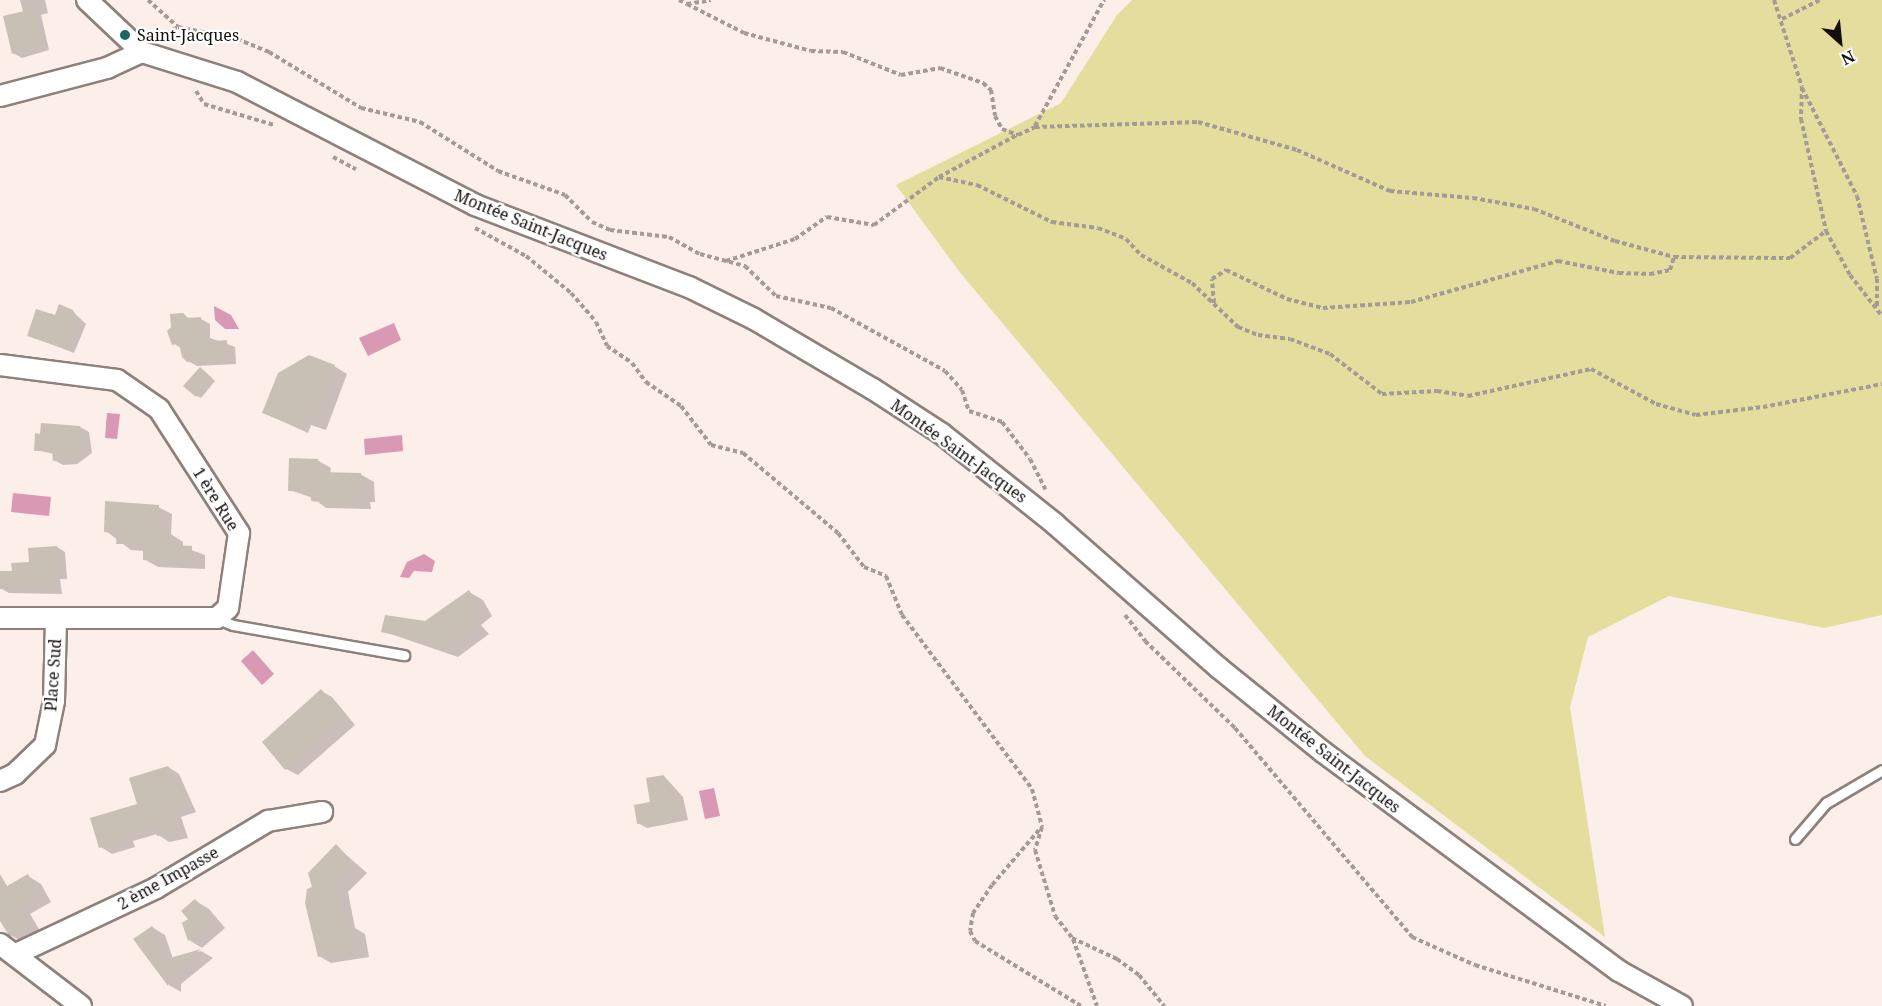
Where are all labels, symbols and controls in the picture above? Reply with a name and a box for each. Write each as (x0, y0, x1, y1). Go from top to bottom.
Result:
north arrow (1810, 12, 1870, 72)
place label: Saint-Jacques (137, 25, 239, 45)
marker: Saint-Jacques (118, 28, 132, 42)
text: N (1838, 45, 1859, 71)
street label: Montée Saint-Jacques (452, 185, 610, 265)
street label: Montée Saint-Jacques (887, 395, 1031, 507)
street label: 1 ère Rue (189, 464, 243, 534)
street label: Place Sud (41, 638, 65, 712)
street label: Montée Saint-Jacques (1264, 701, 1404, 817)
street label: 2 ème Impasse (114, 842, 222, 914)

